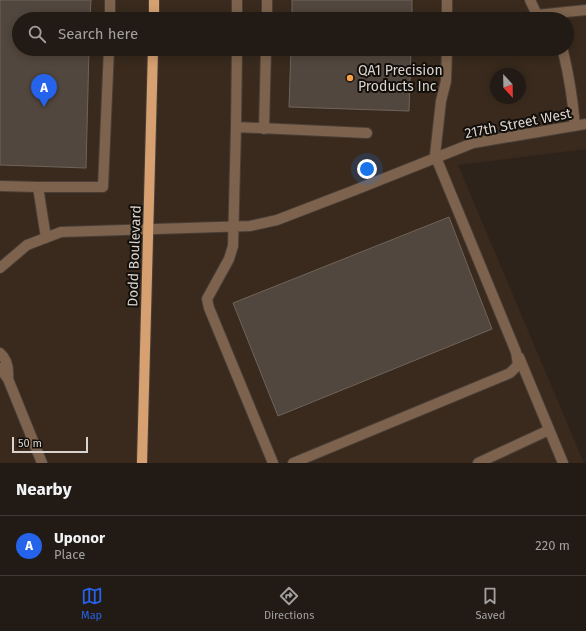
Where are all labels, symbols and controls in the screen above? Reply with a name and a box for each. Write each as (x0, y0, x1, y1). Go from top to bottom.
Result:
search box (12, 12, 574, 56)
icon: search (26, 23, 48, 45)
text: Search here (58, 25, 138, 43)
place label: QA1 Precision Products Inc (358, 62, 443, 95)
north arrow (490, 68, 526, 104)
marker: QA1 Precision Products Inc (345, 73, 355, 83)
pin: A (31, 74, 57, 107)
street label: 217th Street West (463, 105, 574, 142)
your location (357, 159, 377, 179)
street label: Dodd Boulevard (124, 205, 145, 307)
scale bar (12, 435, 88, 454)
text: 50 m (18, 437, 42, 450)
text: Nearby (16, 479, 71, 500)
text: Uponor (54, 529, 105, 547)
text: A (25, 538, 33, 553)
text: 220 m (535, 538, 570, 553)
text: Place (54, 547, 85, 562)
tab: Map (81, 585, 103, 622)
tab: Directions (264, 585, 314, 622)
tab: Saved (476, 585, 505, 622)

